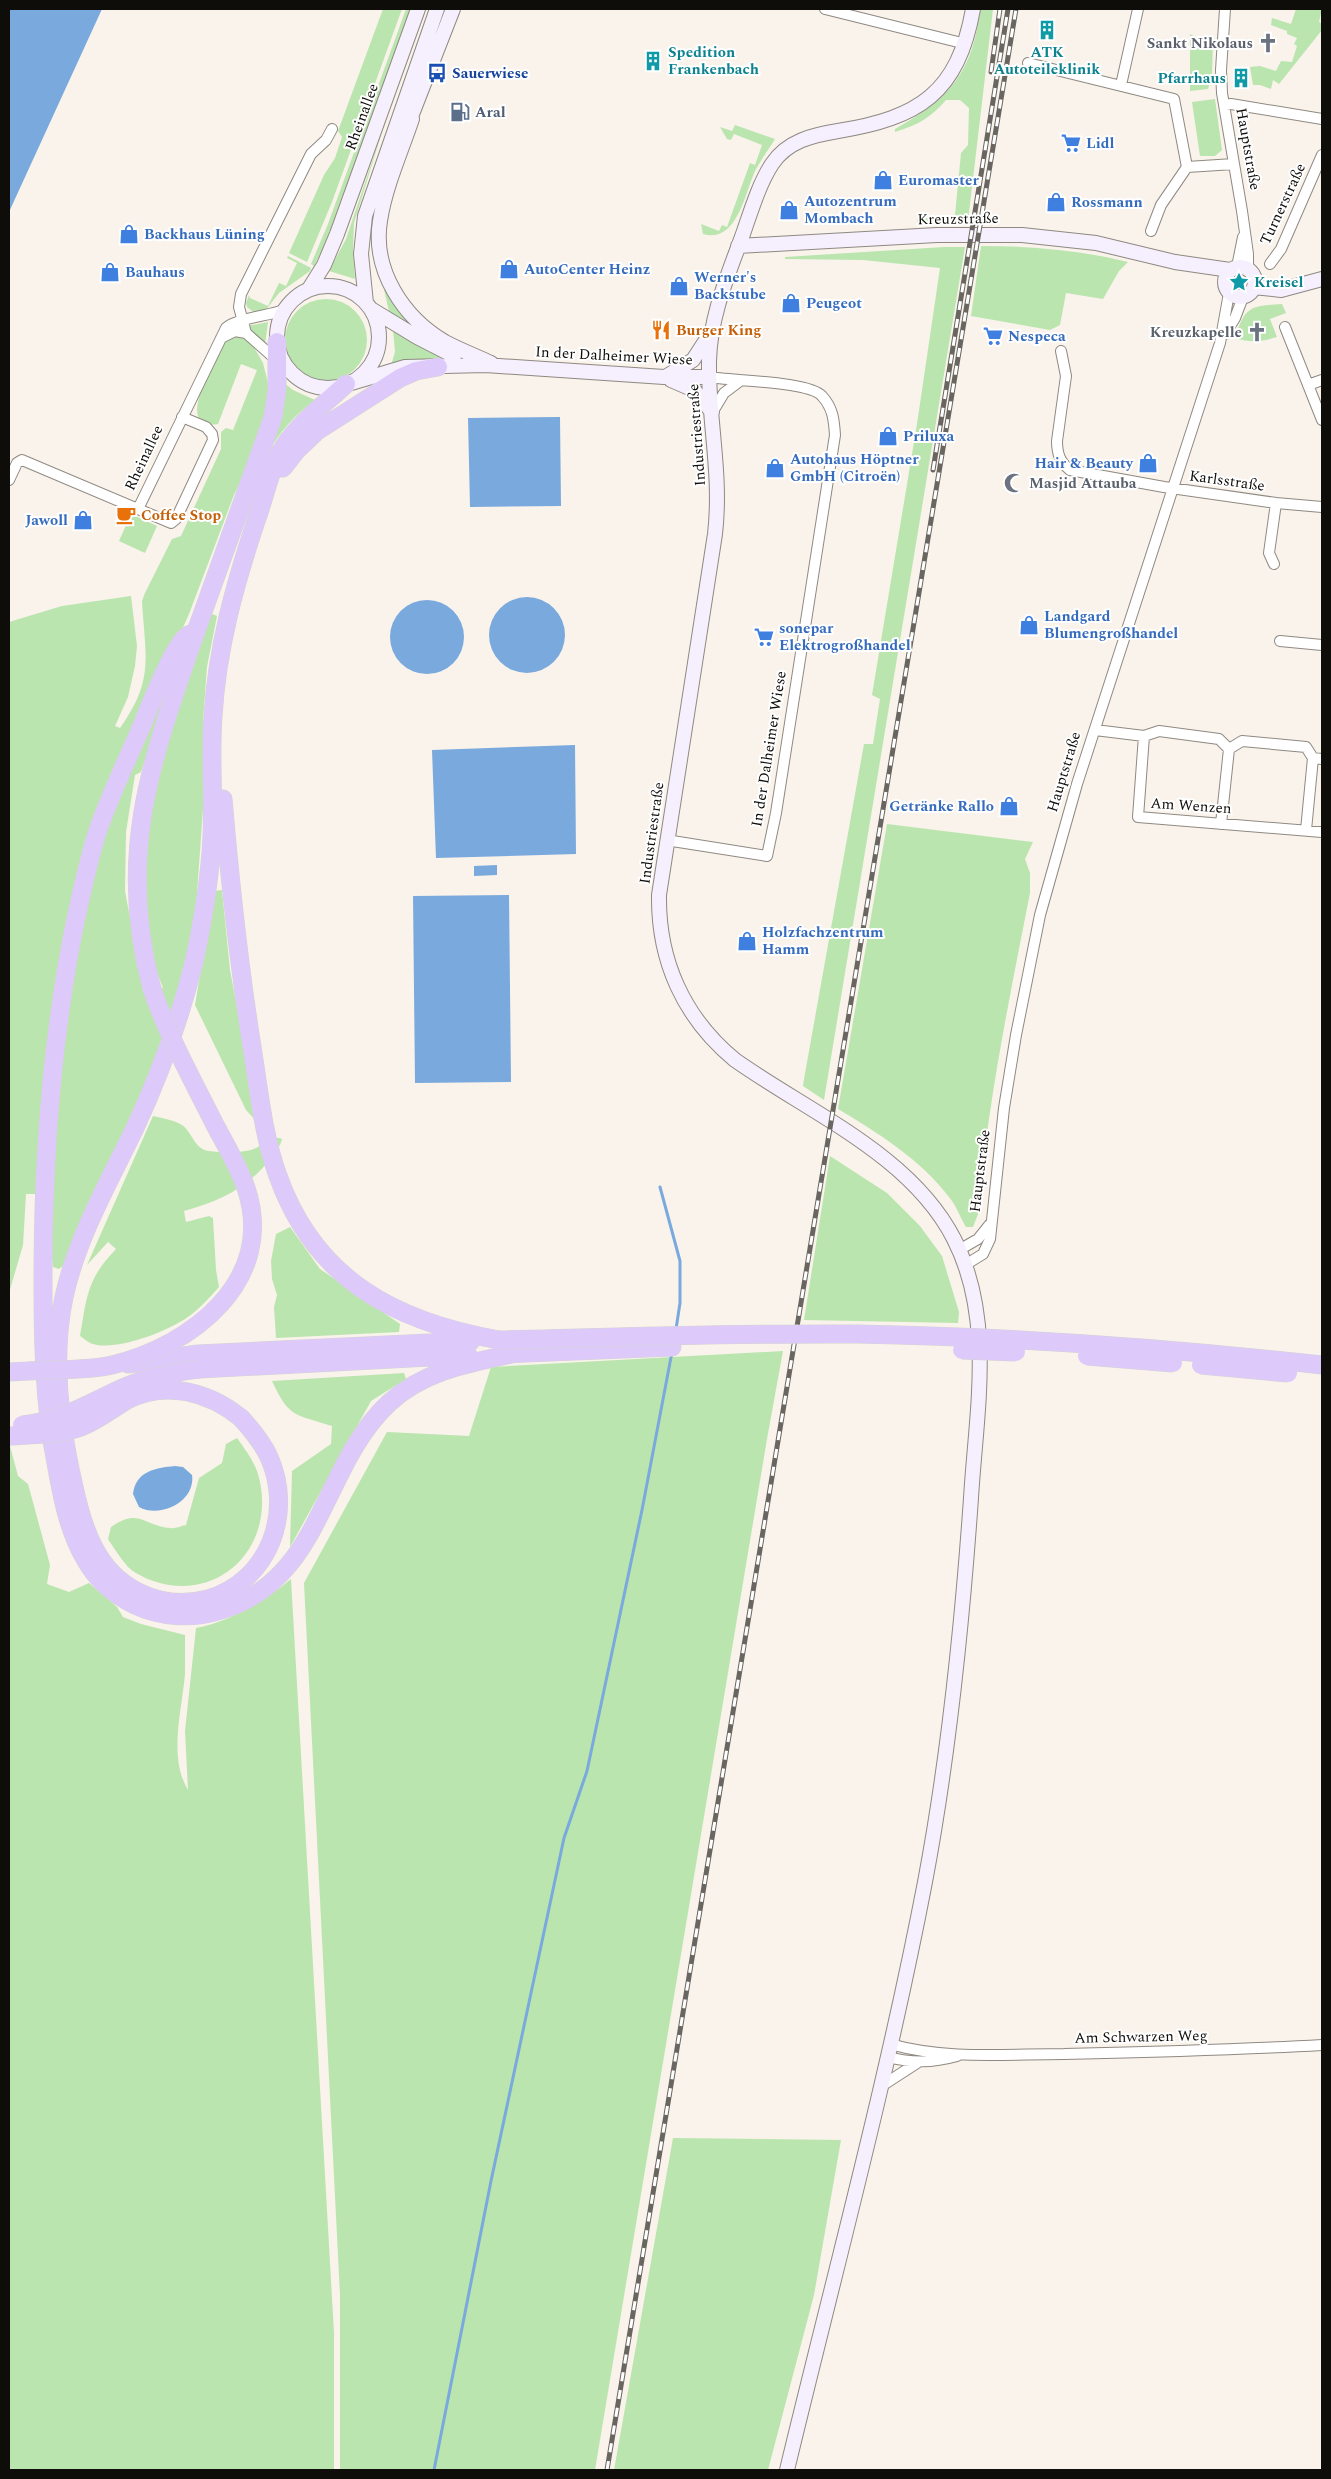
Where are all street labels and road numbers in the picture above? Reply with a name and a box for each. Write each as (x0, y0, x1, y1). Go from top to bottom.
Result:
street label: Rheinallee (339, 80, 385, 154)
street label: Hauptstraße (1229, 106, 1267, 192)
street label: Turnerstraße (1254, 159, 1312, 249)
street label: Kreuzstraße (917, 207, 999, 231)
street label: In der Dalheimer Wiese (535, 340, 693, 372)
street label: Industriestraße (682, 383, 712, 487)
street label: Rheinallee (119, 421, 169, 495)
street label: Karlsstraße (1188, 464, 1266, 498)
street label: In der Dalheimer Wiese (745, 669, 793, 829)
street label: Hauptstraße (1041, 729, 1087, 815)
street label: Industriestraße (633, 781, 671, 885)
street label: Am Wenzen (1150, 792, 1233, 820)
street label: Hauptstraße (964, 1128, 996, 1214)
street label: Am Schwarzen Weg (1074, 2024, 1208, 2050)

